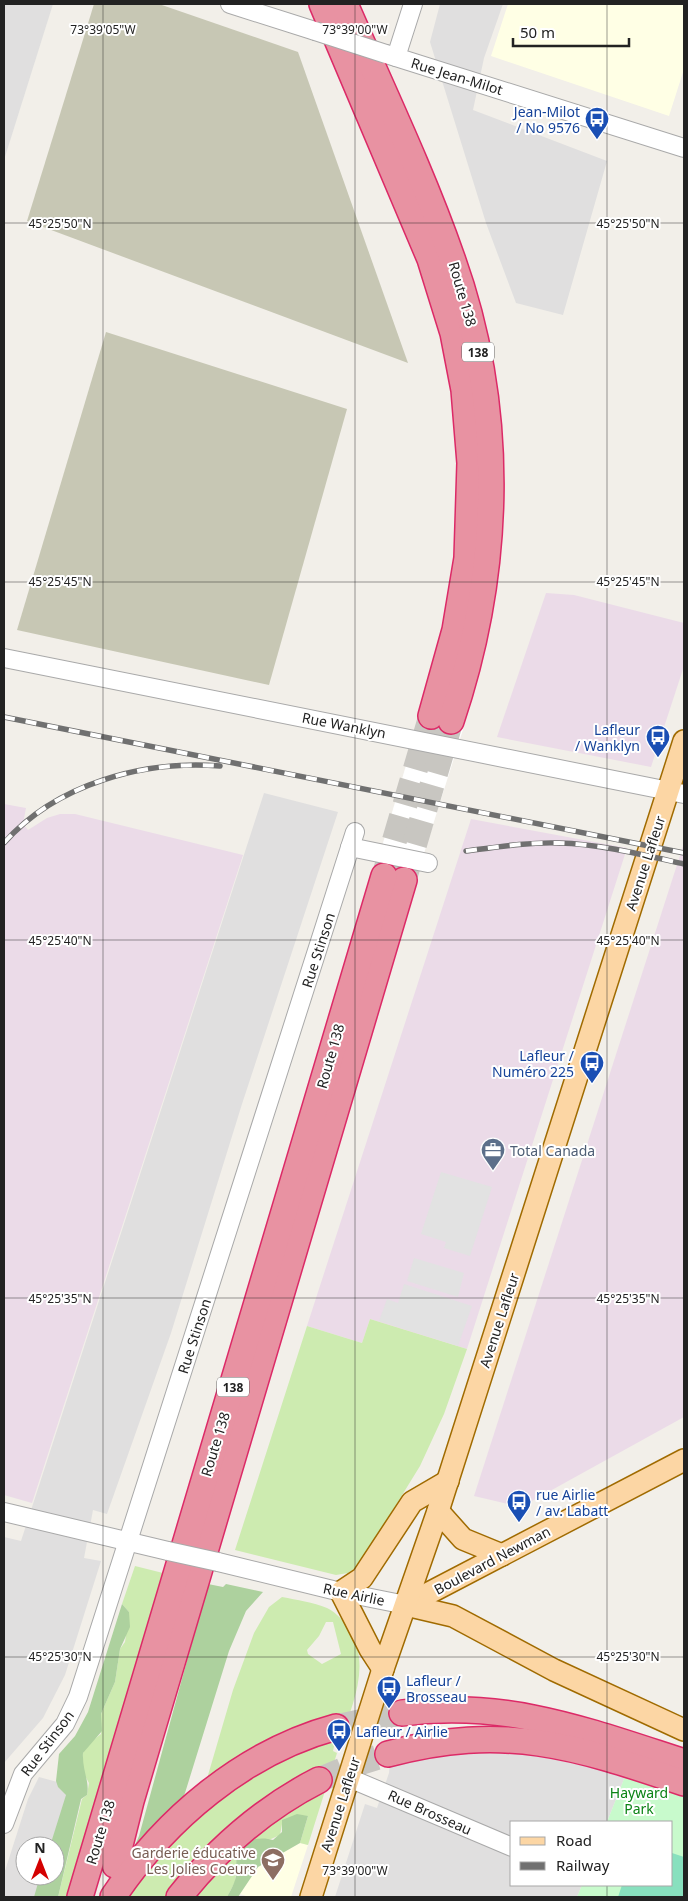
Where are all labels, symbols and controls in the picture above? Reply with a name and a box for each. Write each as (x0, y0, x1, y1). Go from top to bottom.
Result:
scale bar (513, 15, 629, 47)
text: 73°39'05"W (70, 21, 136, 38)
text: 73°39'00"W (322, 21, 388, 38)
text: 50 m (520, 22, 555, 42)
street label: Rue Jean-Milot (409, 53, 505, 99)
place label: Jean-Milot / No 9576 (512, 102, 580, 137)
bus stop icon: Jean-Milot / No 9576 (584, 106, 610, 140)
text: 45°25'50"N (28, 215, 92, 232)
text: 45°25'50"N (596, 215, 660, 232)
street label: Route 138 (445, 259, 481, 329)
road number: 138 (462, 342, 494, 362)
text: 45°25'45"N (28, 573, 92, 590)
text: 45°25'45"N (596, 573, 660, 590)
street label: Rue Wanklyn (300, 708, 388, 742)
place label: Lafleur / Wanklyn (575, 720, 640, 755)
bus stop icon: Lafleur / Wanklyn (645, 724, 671, 758)
street label: Avenue Lafleur (621, 813, 669, 913)
street label: Rue Stinson (297, 910, 339, 990)
text: 45°25'40"N (28, 932, 92, 949)
text: 45°25'40"N (596, 932, 660, 949)
street label: Route 138 (312, 1021, 348, 1091)
place label: Lafleur / Numéro 225 (492, 1046, 575, 1081)
bus stop icon: Lafleur / Numéro 225 (579, 1050, 605, 1084)
office icon: Total Canada (480, 1137, 506, 1171)
place label: Total Canada (510, 1141, 595, 1160)
street label: Avenue Lafleur (475, 1270, 523, 1370)
text: 45°25'35"N (28, 1290, 92, 1307)
text: 45°25'35"N (596, 1290, 660, 1307)
street label: Rue Stinson (173, 1296, 215, 1376)
road number: 138 (217, 1378, 249, 1396)
street label: Route 138 (196, 1409, 234, 1479)
place label: rue Airlie / av. Labatt (536, 1485, 608, 1520)
bus stop icon: rue Airlie / av. Labatt (506, 1489, 532, 1523)
street label: Boulevard Newman (431, 1521, 553, 1599)
street label: Rue Airlie (322, 1578, 387, 1610)
text: 45°25'30"N (28, 1648, 92, 1665)
text: 45°25'30"N (596, 1648, 660, 1665)
place label: Lafleur / Brosseau (406, 1671, 467, 1706)
bus stop icon: Lafleur / Brosseau (376, 1675, 402, 1709)
street label: Rue Stinson (16, 1706, 78, 1780)
bus stop icon: Lafleur / Airlie (326, 1718, 352, 1752)
place label: Lafleur / Airlie (356, 1722, 448, 1741)
street label: Avenue Lafleur (316, 1754, 364, 1854)
park label: Hayward Park (610, 1783, 668, 1818)
street label: Rue Brosseau (385, 1785, 475, 1839)
street label: Route 138 (81, 1797, 119, 1867)
legend (510, 1821, 673, 1886)
text: Road (556, 1830, 592, 1850)
north arrow (15, 1836, 65, 1886)
text: N (34, 1838, 46, 1857)
place label: Garderie éducative Les Jolies Coeurs (132, 1843, 256, 1878)
school or university icon: Garderie éducative Les Jolies Coeurs (260, 1847, 286, 1881)
text: Railway (556, 1855, 610, 1875)
text: 73°39'00"W (322, 1862, 388, 1879)

